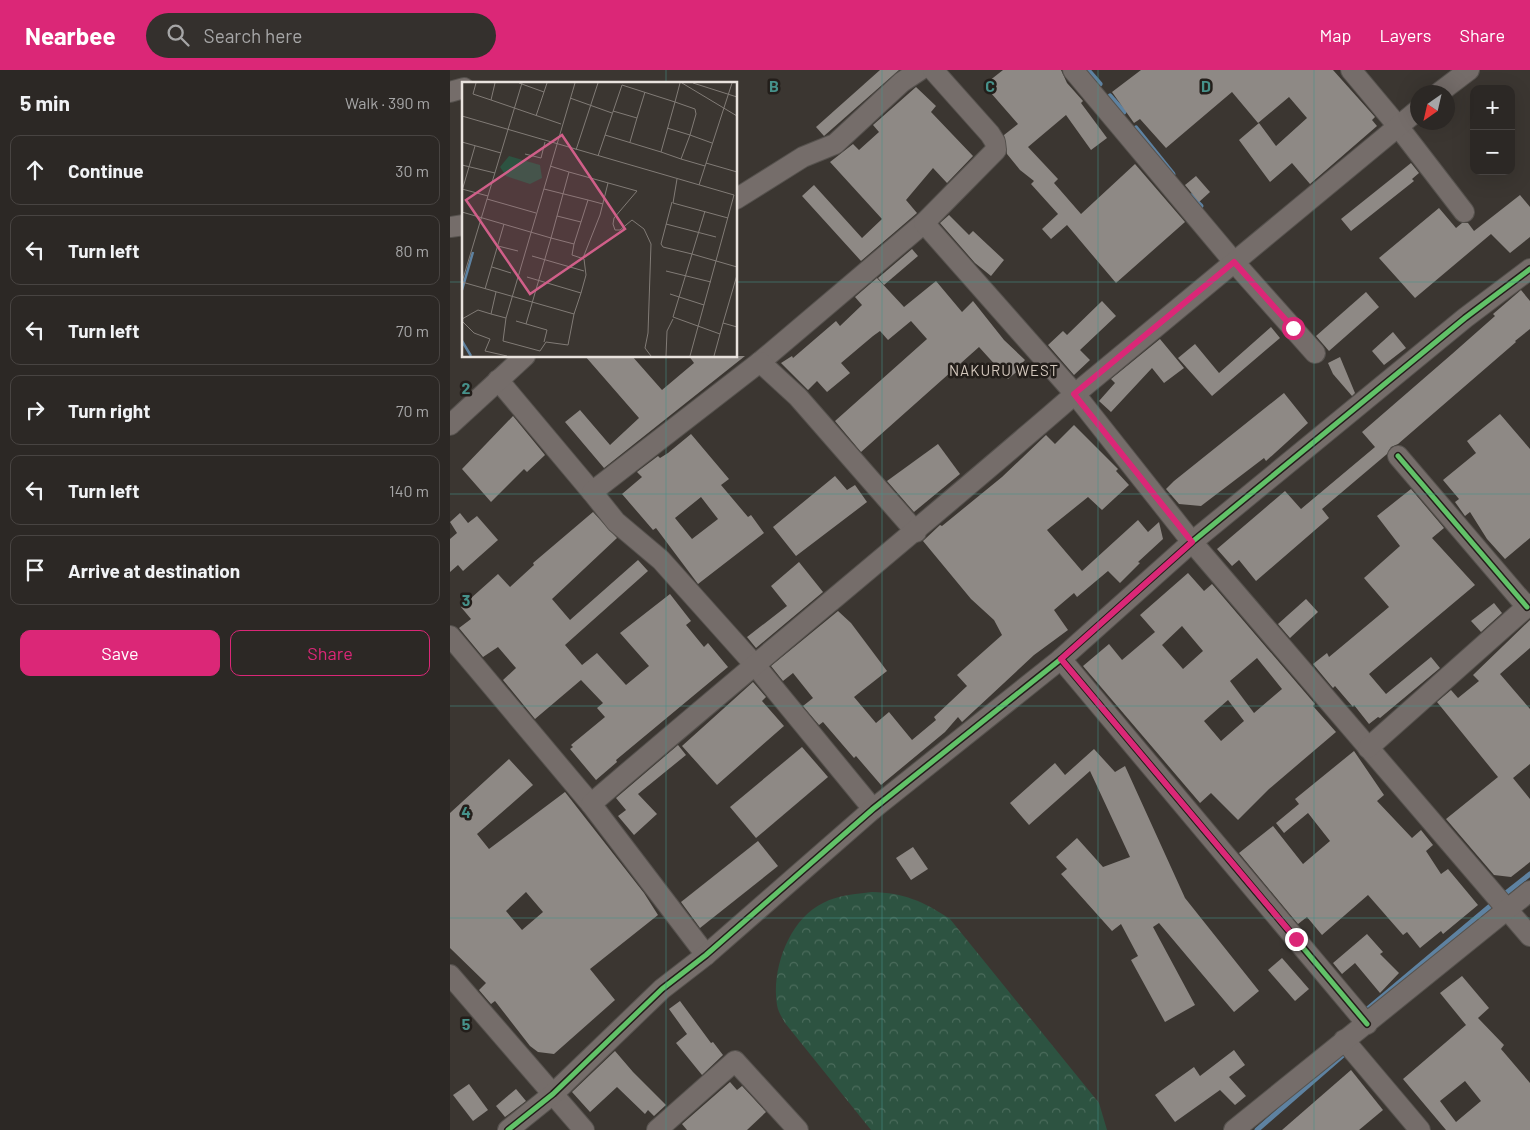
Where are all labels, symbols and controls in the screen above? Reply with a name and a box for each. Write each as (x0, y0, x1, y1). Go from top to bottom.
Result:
search box (146, 13, 496, 58)
text: Nearbee (25, 21, 116, 50)
icon: search (164, 21, 192, 49)
text: Search here (204, 24, 302, 47)
text: Map (1319, 24, 1351, 46)
text: Layers (1379, 24, 1432, 46)
text: Share (1460, 24, 1505, 46)
text: B (769, 76, 779, 95)
text: C (985, 76, 995, 95)
text: D (1201, 76, 1211, 95)
inset map (462, 82, 738, 358)
north arrow (1410, 85, 1455, 130)
map controls (1470, 85, 1515, 175)
button: + (1470, 85, 1515, 130)
text: 5 min (20, 90, 70, 115)
text: Walk · 390 m (345, 93, 430, 112)
button: − (1470, 130, 1515, 175)
icon: ahead (21, 156, 49, 184)
text: Continue (68, 159, 144, 182)
text: 30 m (395, 161, 429, 180)
icon: left (21, 236, 49, 264)
text: Turn left (68, 239, 139, 262)
text: 80 m (395, 241, 429, 260)
icon: left (21, 316, 49, 344)
route start (1282, 317, 1305, 340)
text: Turn left (68, 319, 139, 342)
text: 70 m (396, 321, 429, 340)
district label: NAKURU WEST (949, 361, 1059, 379)
text: 2 (462, 378, 471, 397)
icon: right (21, 396, 49, 424)
text: Turn right (68, 399, 150, 422)
text: 70 m (396, 401, 429, 420)
icon: left (21, 476, 49, 504)
text: Turn left (68, 479, 139, 502)
text: 140 m (389, 481, 429, 500)
icon: arrive (21, 556, 49, 584)
text: Arrive at destination (68, 559, 240, 582)
text: 3 (462, 590, 470, 609)
button: Save (20, 630, 220, 676)
button: Share (230, 630, 430, 676)
text: 4 (461, 802, 471, 821)
route end (1285, 928, 1308, 951)
text: 5 (462, 1014, 471, 1033)

